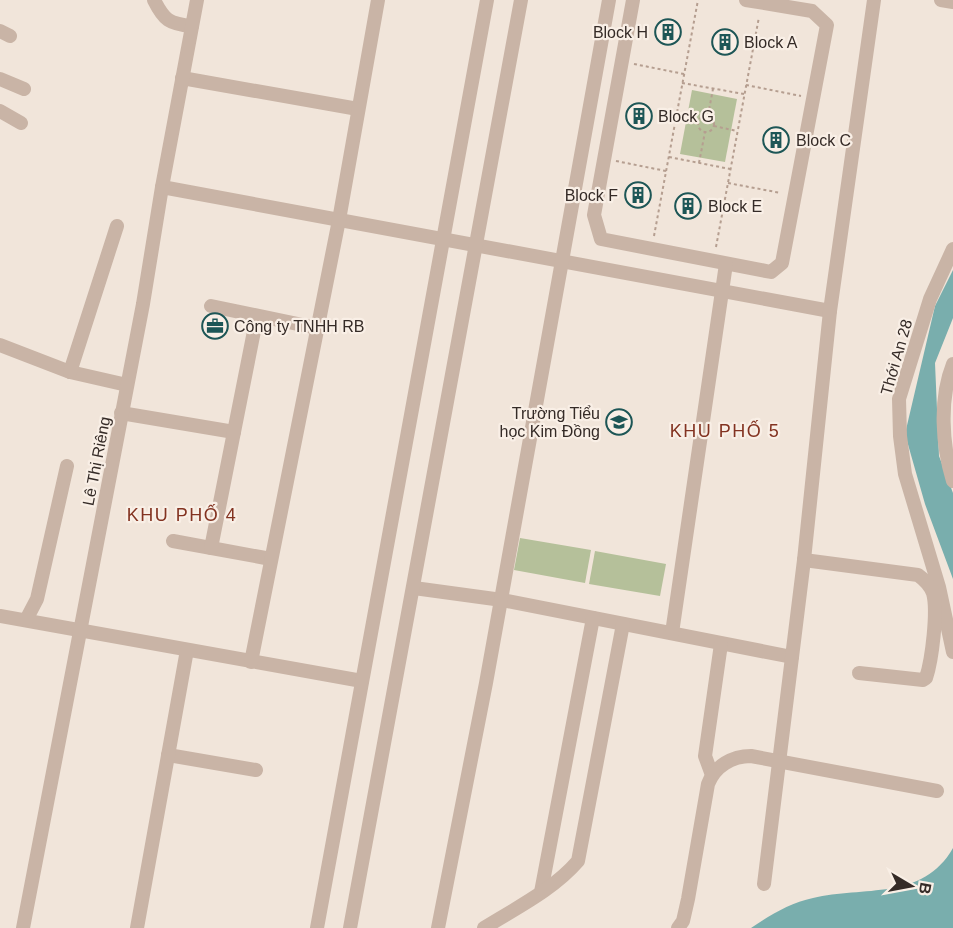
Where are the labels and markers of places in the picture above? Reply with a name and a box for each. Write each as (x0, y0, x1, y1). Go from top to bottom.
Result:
building icon: Block H (653, 17, 683, 47)
place label: Block H (593, 24, 648, 41)
building icon: Block A (710, 27, 740, 57)
place label: Block A (744, 34, 798, 51)
building icon: Block G (624, 101, 654, 131)
place label: Block G (658, 108, 714, 125)
building icon: Block C (761, 125, 791, 155)
place label: Block C (796, 132, 851, 149)
building icon: Block F (623, 180, 653, 210)
place label: Block F (565, 187, 618, 204)
building icon: Block E (673, 191, 703, 221)
place label: Block E (708, 198, 762, 215)
office icon: Công ty TNHH RB (200, 311, 230, 341)
place label: Công ty TNHH RB (234, 318, 364, 335)
place label: Trường Tiểu học Kim Đồng (500, 405, 600, 440)
school or university icon: Trường Tiểu học Kim Đồng (604, 407, 634, 437)

